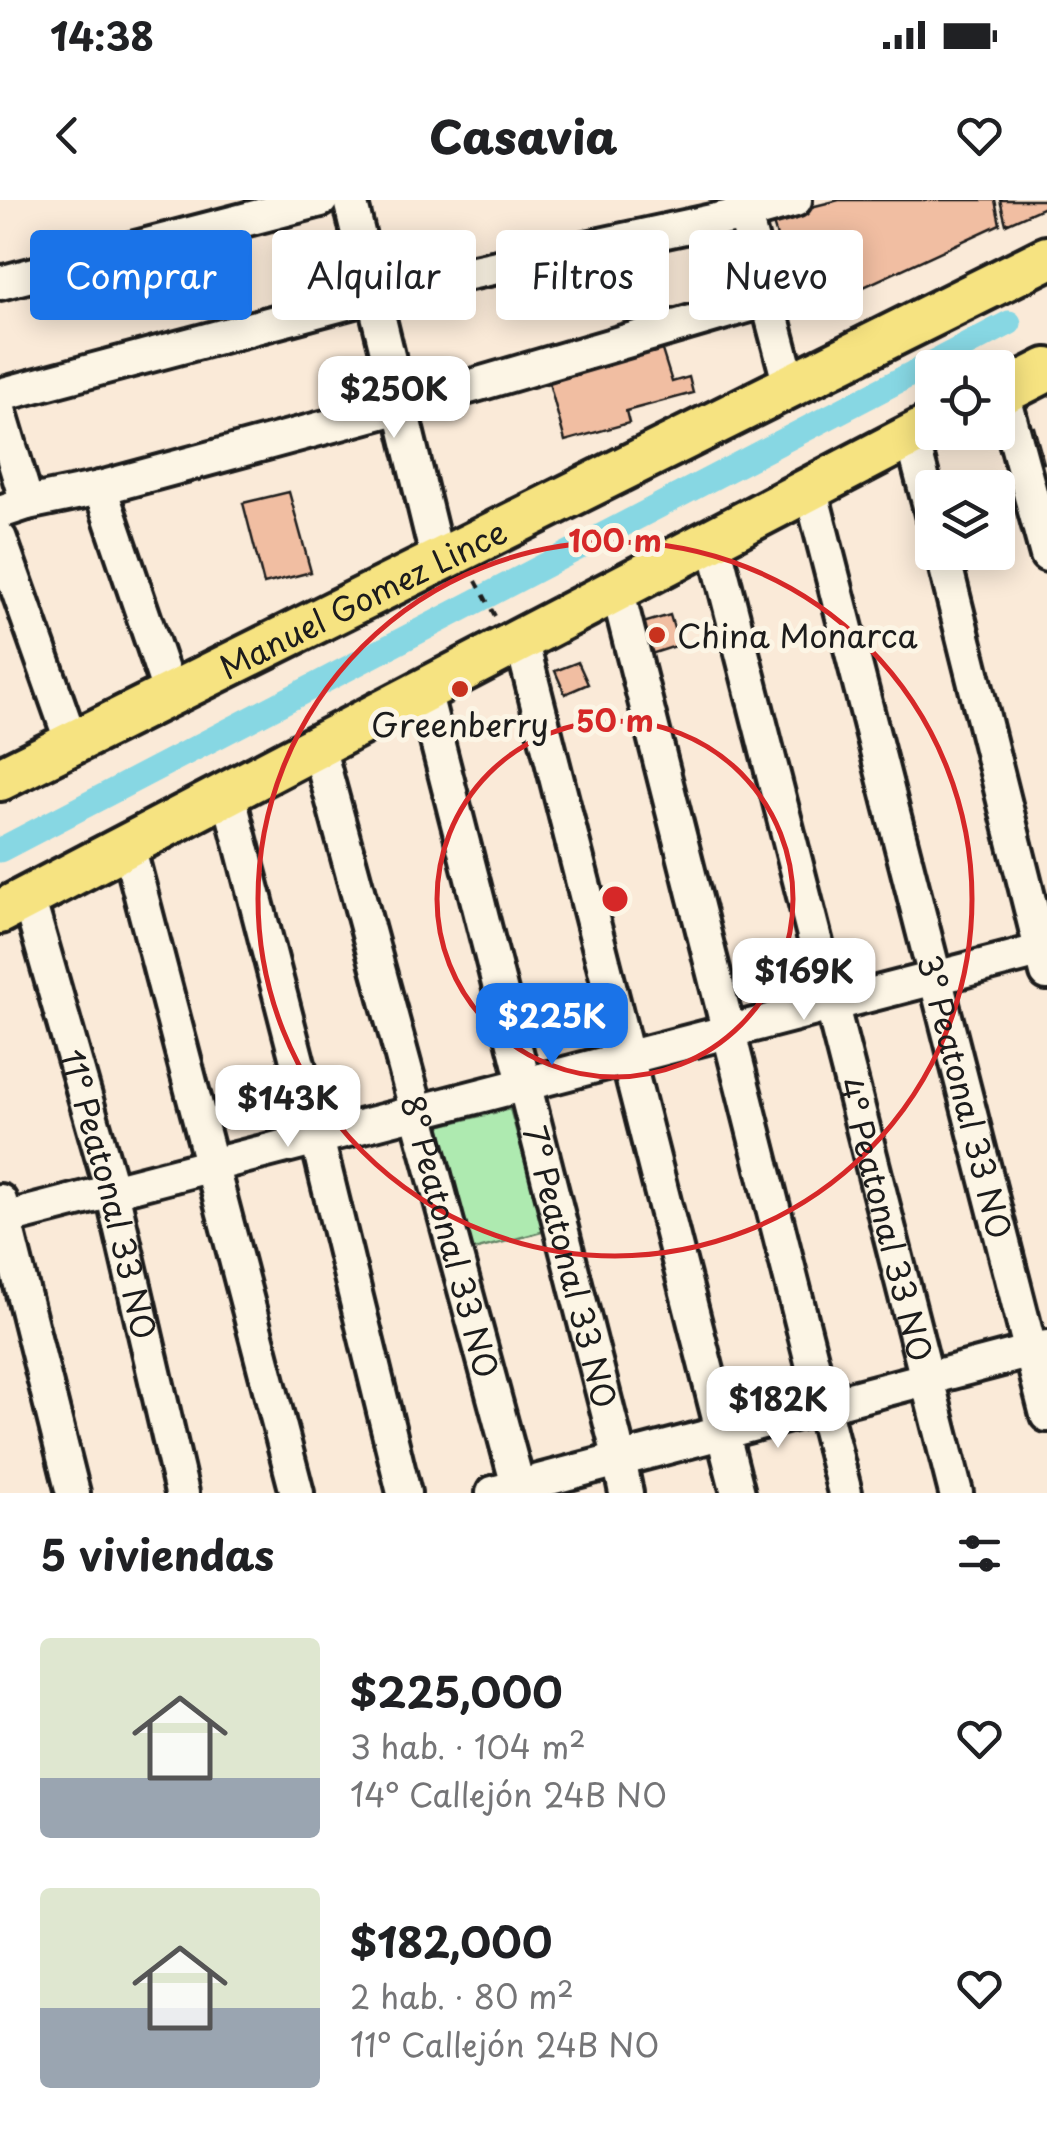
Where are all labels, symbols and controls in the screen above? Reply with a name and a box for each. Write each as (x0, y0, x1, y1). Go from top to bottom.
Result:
text: 14:38 (50, 7, 154, 64)
text: Casavia (429, 101, 618, 169)
icon: back (40, 108, 95, 163)
icon: heart (952, 108, 1007, 163)
chip: Comprar (30, 230, 252, 320)
chip: Alquilar (272, 230, 476, 320)
chip: Filtros (496, 230, 669, 320)
chip: Nuevo (689, 230, 863, 320)
map controls (915, 350, 1015, 570)
button: locate (915, 350, 1015, 450)
pin: $250K (324, 356, 464, 441)
text: $250K (340, 364, 448, 412)
button: layers (915, 470, 1015, 570)
street label: Manuel Gomez Lince (211, 507, 515, 690)
text: 100 m (568, 517, 662, 562)
place label: China Monarca (677, 611, 918, 659)
marker: China Monarca (646, 624, 668, 646)
marker: Greenberry (449, 678, 471, 700)
text: 50 m (576, 697, 654, 742)
place label: Greenberry (371, 700, 549, 748)
centre of rings (597, 881, 633, 917)
pin: $169K (734, 938, 874, 1023)
text: $169K (754, 946, 854, 994)
street label: 3° Peatonal 33 NO (906, 949, 1025, 1244)
pin: $225K (482, 983, 622, 1068)
text: $225K (498, 991, 606, 1039)
street label: 11° Peatonal 33 NO (49, 1043, 170, 1344)
pin: $143K (218, 1065, 358, 1150)
street label: 4° Peatonal 33 NO (827, 1072, 946, 1366)
text: $143K (237, 1073, 339, 1121)
street label: 8° Peatonal 33 NO (390, 1090, 512, 1383)
street label: 7° Peatonal 33 NO (512, 1120, 630, 1413)
pin: $182K (708, 1366, 848, 1451)
text: $182K (728, 1374, 828, 1422)
text: 5 viviendas (40, 1522, 274, 1585)
icon: filters (952, 1526, 1007, 1581)
text: $225,000 (350, 1659, 563, 1722)
icon: home (120, 1678, 240, 1798)
icon: heart (952, 1711, 1007, 1766)
text: 3 hab. · 104 m² (350, 1722, 586, 1770)
text: 14° Callejón 24B NO (350, 1770, 667, 1818)
text: $182,000 (350, 1909, 552, 1972)
icon: home (120, 1928, 240, 2048)
icon: heart (952, 1961, 1007, 2016)
text: 2 hab. · 80 m² (350, 1972, 574, 2020)
text: 11° Callejón 24B NO (350, 2020, 659, 2068)

